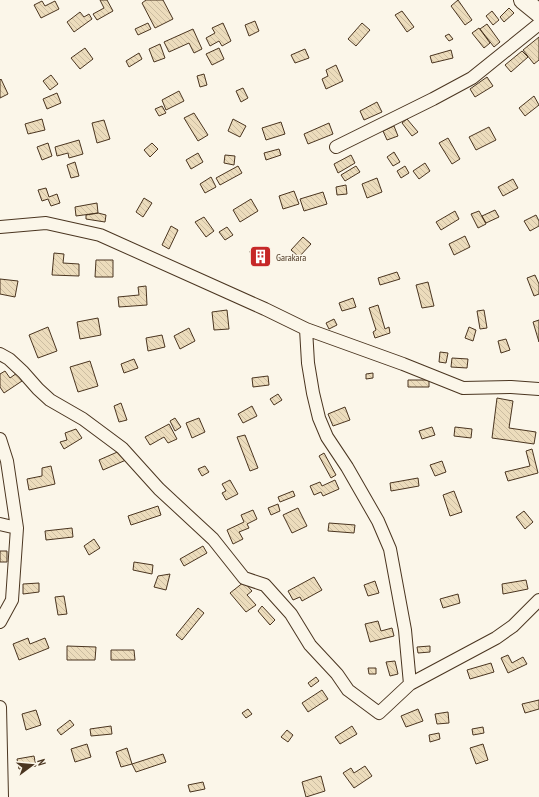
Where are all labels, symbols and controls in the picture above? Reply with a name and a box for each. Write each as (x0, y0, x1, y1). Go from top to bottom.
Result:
building icon: Garakara (247, 244, 273, 270)
place label: Garakara (276, 251, 306, 264)
north arrow (12, 745, 52, 785)
text: N (34, 757, 49, 767)

